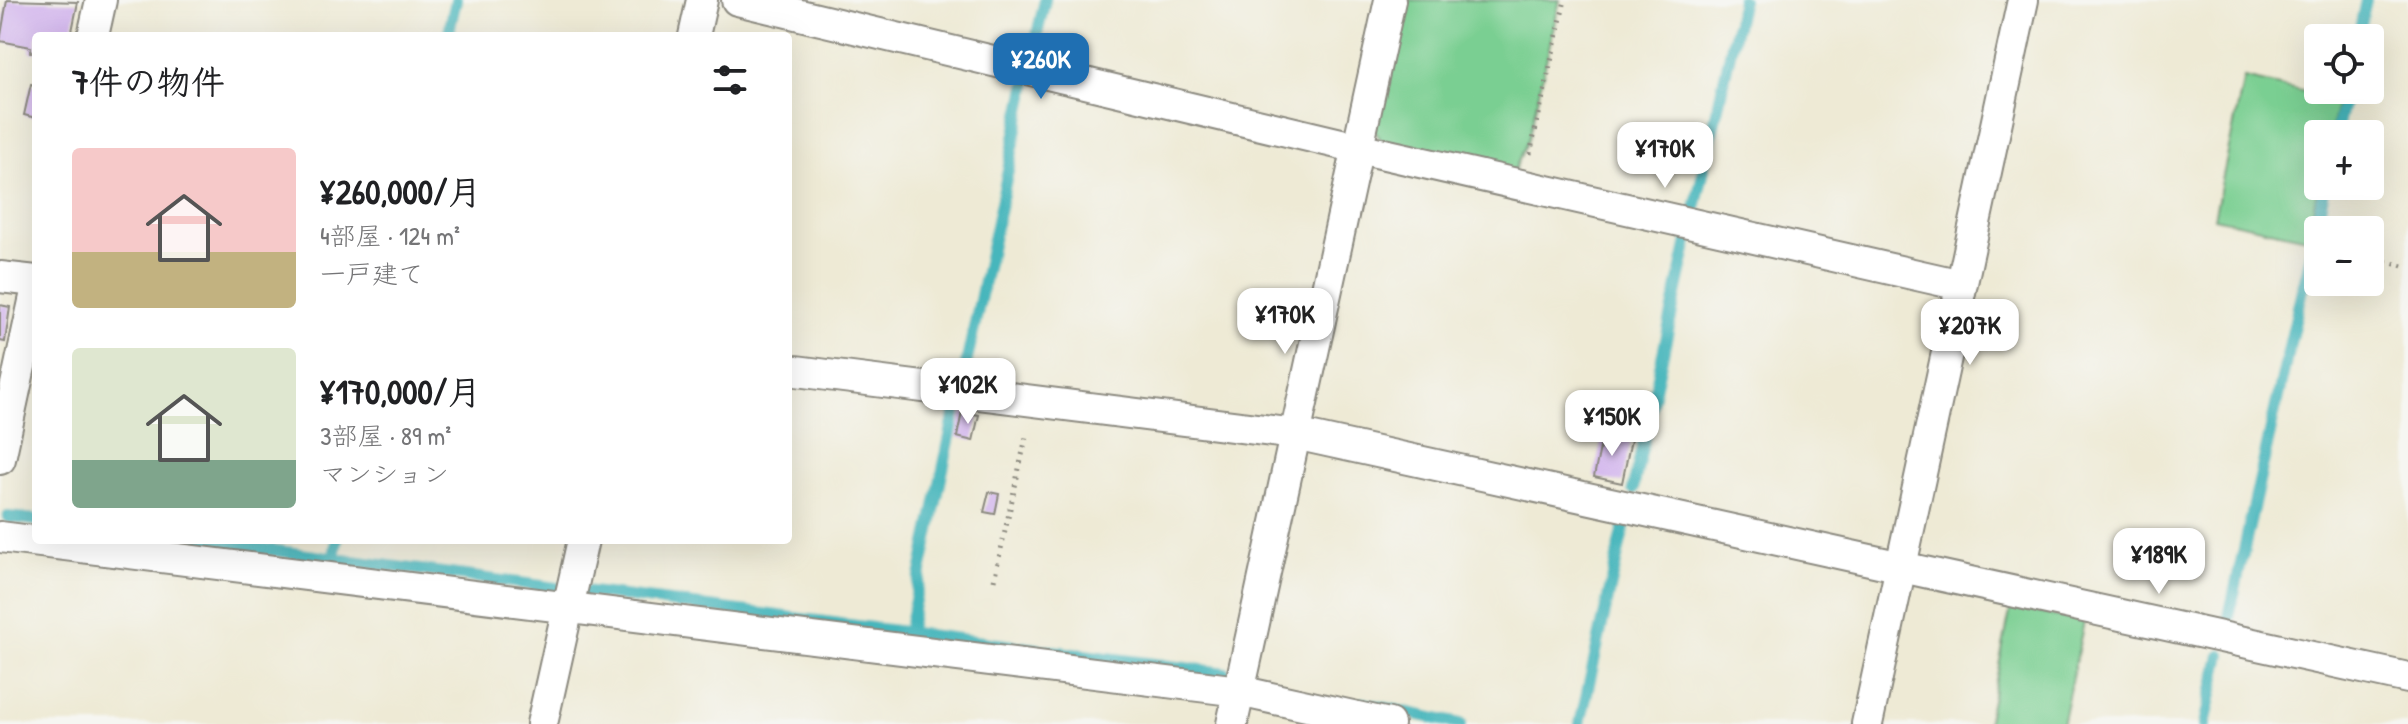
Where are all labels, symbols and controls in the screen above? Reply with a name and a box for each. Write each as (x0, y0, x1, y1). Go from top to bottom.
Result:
map controls (2304, 24, 2384, 296)
button: locate (2304, 24, 2384, 104)
pin: ¥260K (985, 33, 1097, 101)
text: ¥260K (1011, 41, 1071, 76)
icon: filters (708, 58, 752, 102)
text: 7件の物件 (72, 59, 225, 105)
button: + (2304, 120, 2384, 200)
pin: ¥170K (1609, 122, 1721, 190)
text: ¥170K (1635, 130, 1695, 165)
text: ¥260,000/月 (320, 169, 481, 215)
icon: home (136, 180, 232, 276)
button: − (2304, 216, 2384, 296)
text: 4部屋 · 124 m² (320, 218, 460, 253)
text: 一戸建て (320, 256, 424, 291)
pin: ¥170K (1229, 288, 1341, 356)
text: ¥170K (1255, 296, 1315, 331)
pin: ¥207K (1914, 299, 2026, 367)
text: ¥207K (1939, 307, 2001, 342)
pin: ¥102K (912, 358, 1024, 426)
text: ¥102K (939, 366, 997, 401)
text: ¥170,000/月 (320, 369, 481, 415)
icon: home (136, 380, 232, 476)
pin: ¥150K (1556, 390, 1668, 458)
text: ¥150K (1583, 398, 1641, 433)
text: 3部屋 · 89 m² (320, 418, 451, 453)
text: マンション (320, 456, 449, 491)
pin: ¥189K (2103, 528, 2215, 596)
text: ¥189K (2131, 536, 2187, 571)

